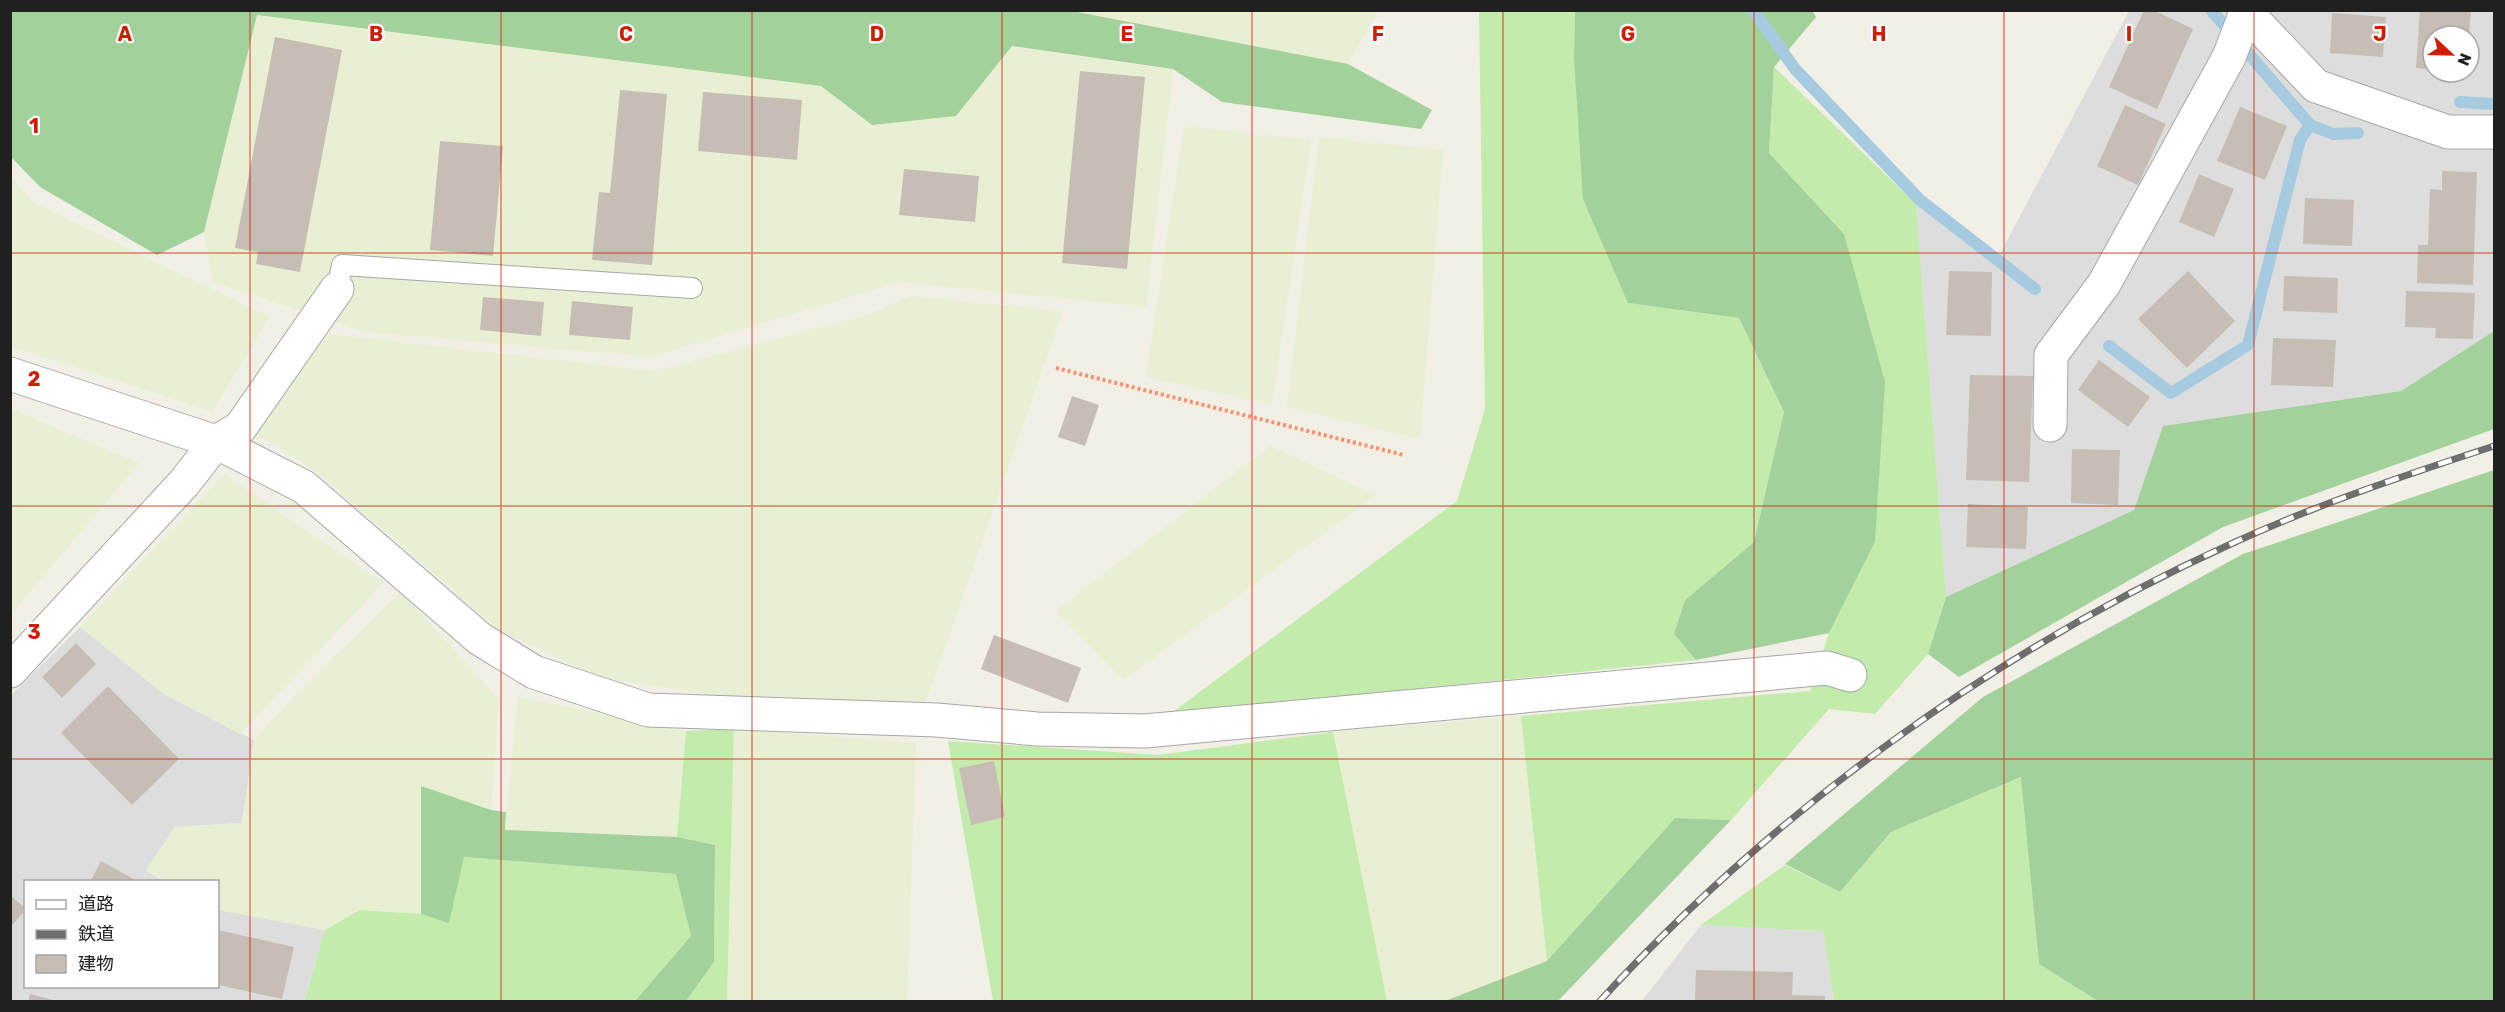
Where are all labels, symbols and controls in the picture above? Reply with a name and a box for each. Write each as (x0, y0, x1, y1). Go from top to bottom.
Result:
text: A (118, 22, 133, 46)
text: B (369, 22, 383, 46)
text: C (619, 22, 633, 46)
text: D (870, 22, 884, 46)
text: E (1121, 22, 1133, 46)
text: F (1372, 22, 1384, 46)
text: G (1621, 22, 1635, 46)
text: H (1872, 22, 1886, 46)
text: I (2126, 22, 2132, 46)
text: J (2373, 22, 2387, 46)
north arrow (2421, 24, 2481, 84)
text: N (2453, 51, 2475, 68)
text: 1 (29, 114, 39, 138)
text: 2 (28, 367, 41, 391)
text: 3 (27, 620, 41, 644)
legend (24, 880, 219, 988)
text: 道路 (78, 893, 114, 915)
text: 鉄道 (78, 923, 114, 945)
text: 建物 (78, 953, 114, 975)

